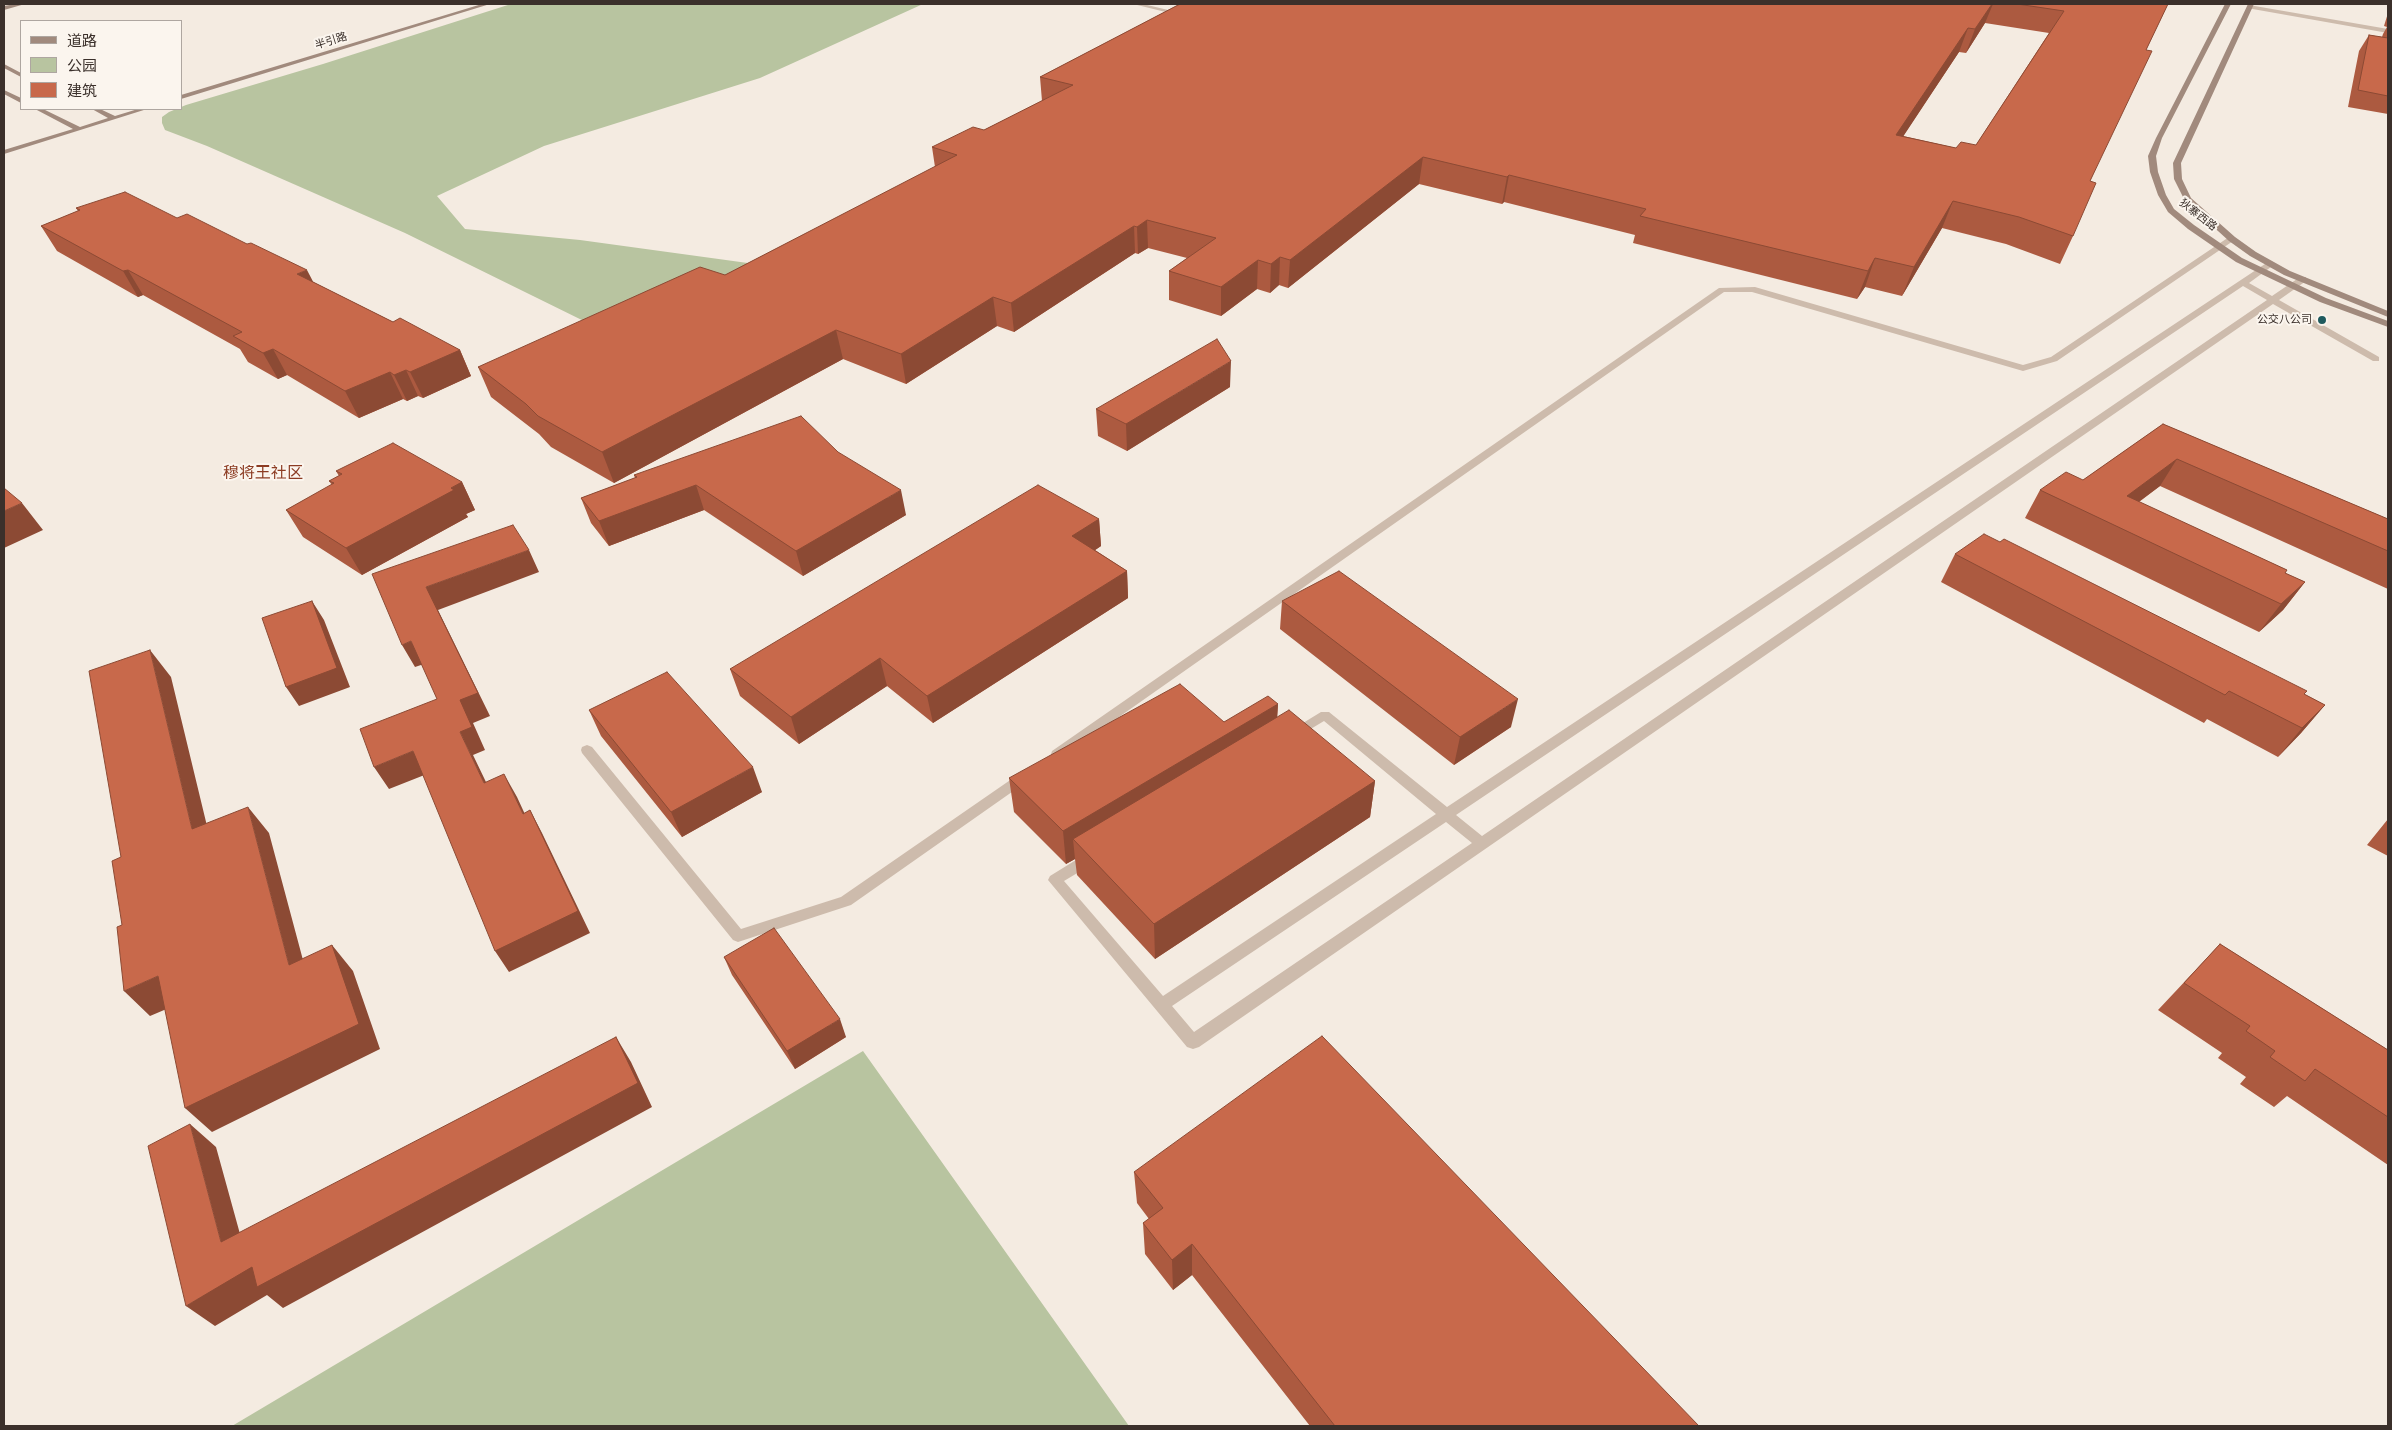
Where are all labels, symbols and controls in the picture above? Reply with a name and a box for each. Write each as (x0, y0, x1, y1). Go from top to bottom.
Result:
legend (20, 20, 182, 110)
street label: 半引路 (313, 30, 349, 52)
text: 道路 (67, 34, 97, 49)
text: 公园 (67, 59, 97, 74)
text: 建筑 (67, 84, 97, 99)
street label: 狄寨西路 (2177, 196, 2219, 234)
place label: 公交八公司 (2257, 313, 2312, 327)
marker: 公交八公司 (2316, 314, 2328, 326)
district label: 穆将王社区 (223, 463, 303, 483)

